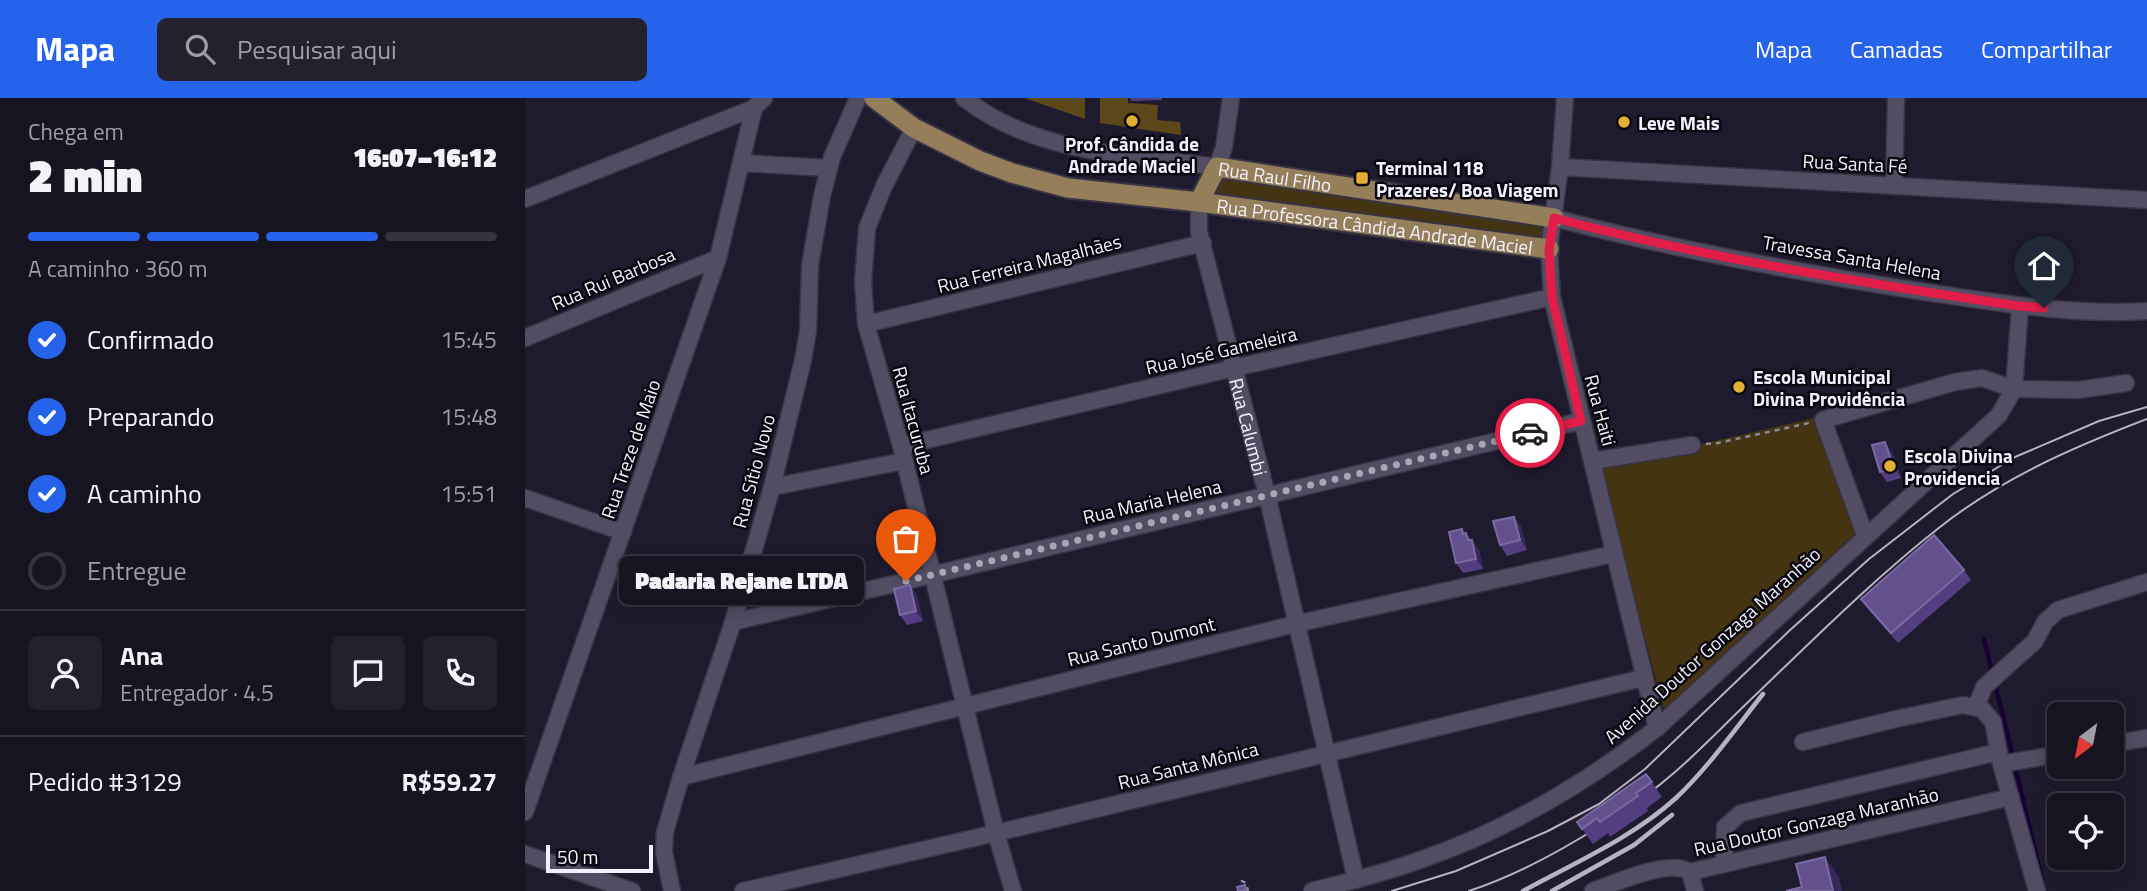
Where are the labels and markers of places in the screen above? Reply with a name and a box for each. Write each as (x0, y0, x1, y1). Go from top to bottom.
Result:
place label: Leve Mais (1638, 108, 1720, 137)
marker: Prof. Cândida de Andrade Maciel (1124, 113, 1140, 129)
marker: Leve Mais (1616, 114, 1632, 130)
place label: Prof. Cândida de Andrade Maciel (1065, 129, 1199, 180)
place label: Terminal 118 Prazeres/ Boa Viagem (1376, 153, 1558, 204)
marker: Terminal 118 Prazeres/ Boa Viagem (1354, 170, 1370, 186)
pin (2014, 236, 2074, 308)
place label: Escola Municipal Divina Providência (1753, 362, 1905, 413)
marker: Escola Municipal Divina Providência (1731, 379, 1747, 395)
place label: Escola Divina Providencia (1904, 441, 2013, 492)
marker: Escola Divina Providencia (1882, 458, 1898, 474)
pin (876, 509, 936, 581)
callout: Padaria Rejane LTDA (619, 556, 864, 606)

